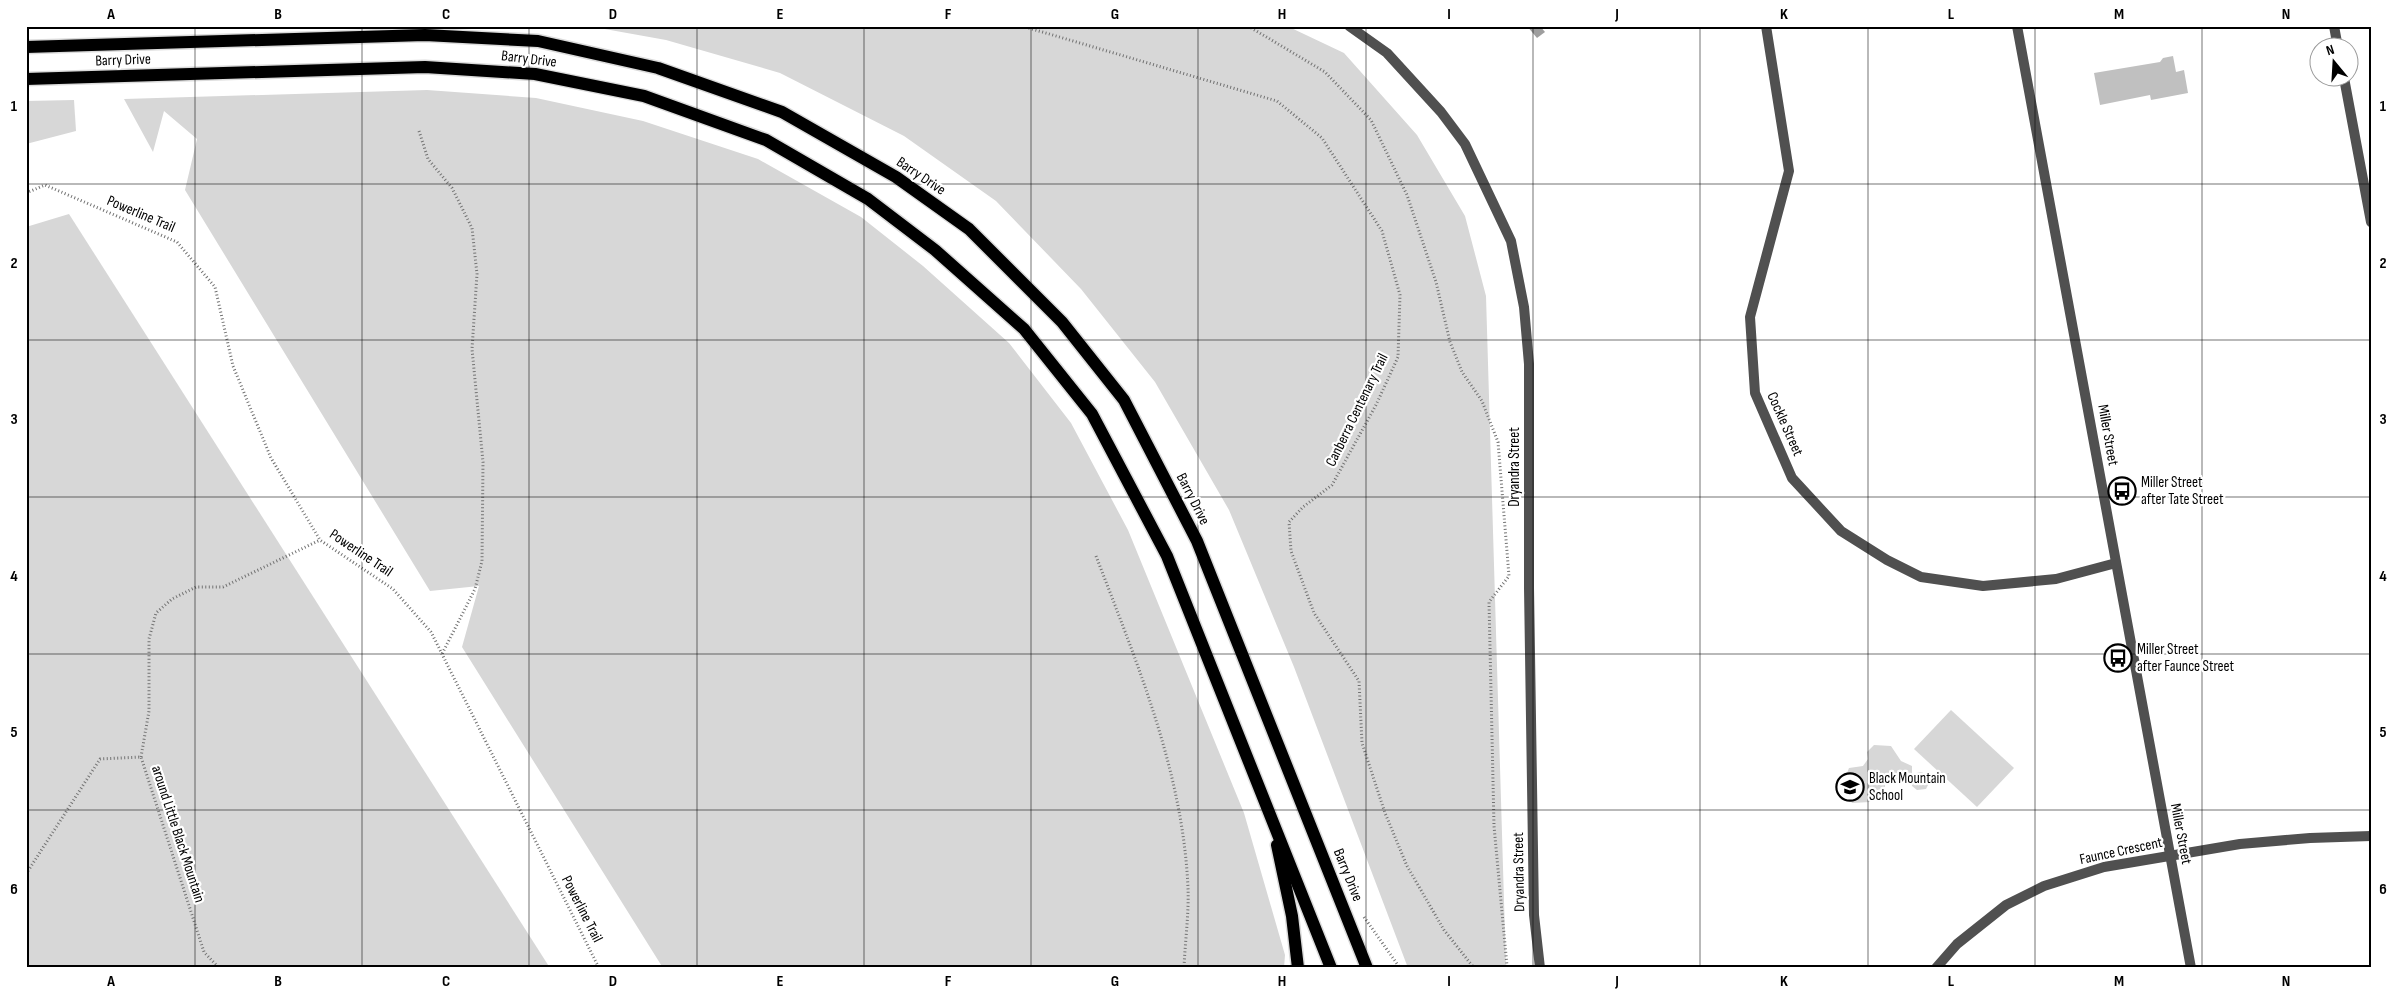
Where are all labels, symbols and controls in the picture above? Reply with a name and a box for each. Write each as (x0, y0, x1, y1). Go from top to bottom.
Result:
text: A (106, 5, 115, 24)
text: B (274, 5, 282, 24)
text: C (442, 5, 450, 24)
text: D (609, 5, 617, 24)
text: E (777, 5, 784, 24)
text: F (945, 5, 952, 24)
text: G (1111, 5, 1119, 24)
text: H (1278, 5, 1286, 24)
text: I (1447, 5, 1451, 24)
text: J (1614, 5, 1619, 24)
text: K (1780, 5, 1788, 24)
text: L (1948, 5, 1955, 24)
text: M (2114, 5, 2124, 24)
text: N (2282, 5, 2290, 24)
north arrow (2310, 38, 2360, 88)
text: N (2324, 41, 2336, 59)
street label: Barry Drive (500, 46, 558, 72)
street label: Barry Drive (95, 50, 151, 70)
text: 1 (11, 97, 18, 116)
text: 1 (2380, 97, 2387, 116)
street label: Barry Drive (893, 153, 949, 199)
street label: Powerline Trail (104, 191, 178, 237)
text: 2 (10, 254, 18, 273)
text: 2 (2379, 254, 2387, 273)
street label: Canberra Centenary Trail (1321, 350, 1393, 470)
street label: Cockle Street (1763, 389, 1808, 459)
street label: Miller Street (2093, 403, 2123, 467)
text: 3 (10, 410, 18, 429)
text: 3 (2379, 410, 2387, 429)
street label: Dryandra Street (1505, 427, 1524, 507)
street label: Barry Drive (1172, 470, 1214, 528)
place label: Miller Street after Tate Street (2141, 473, 2224, 509)
bus stop icon: Miller Street after Tate Street (2107, 476, 2137, 506)
street label: Powerline Trail (326, 525, 396, 581)
text: 4 (10, 567, 18, 586)
text: 4 (2379, 567, 2387, 586)
place label: Miller Street after Faunce Street (2137, 640, 2235, 676)
bus stop icon: Miller Street after Faunce Street (2103, 643, 2133, 673)
text: 5 (10, 723, 18, 742)
text: 5 (2379, 723, 2387, 742)
street label: around Little Black Mountain (147, 763, 209, 905)
place label: Black Mountain School (1869, 769, 1946, 805)
school or university icon: Black Mountain School (1835, 772, 1865, 802)
street label: Miller Street (2166, 802, 2196, 866)
street label: Dryandra Street (1509, 832, 1529, 912)
street label: Faunce Crescent (2078, 833, 2164, 869)
street label: Barry Drive (1329, 846, 1367, 904)
street label: Powerline Trail (557, 872, 607, 946)
text: 6 (10, 880, 18, 899)
text: 6 (2379, 880, 2387, 899)
text: A (106, 972, 115, 991)
text: B (274, 972, 282, 991)
text: C (442, 972, 450, 991)
text: D (609, 972, 617, 991)
text: E (777, 972, 784, 991)
text: F (945, 972, 952, 991)
text: G (1111, 972, 1119, 991)
text: H (1278, 972, 1286, 991)
text: I (1447, 972, 1451, 991)
text: J (1614, 972, 1619, 991)
text: K (1780, 972, 1788, 991)
text: L (1948, 972, 1955, 991)
text: M (2114, 972, 2124, 991)
text: N (2282, 972, 2290, 991)

